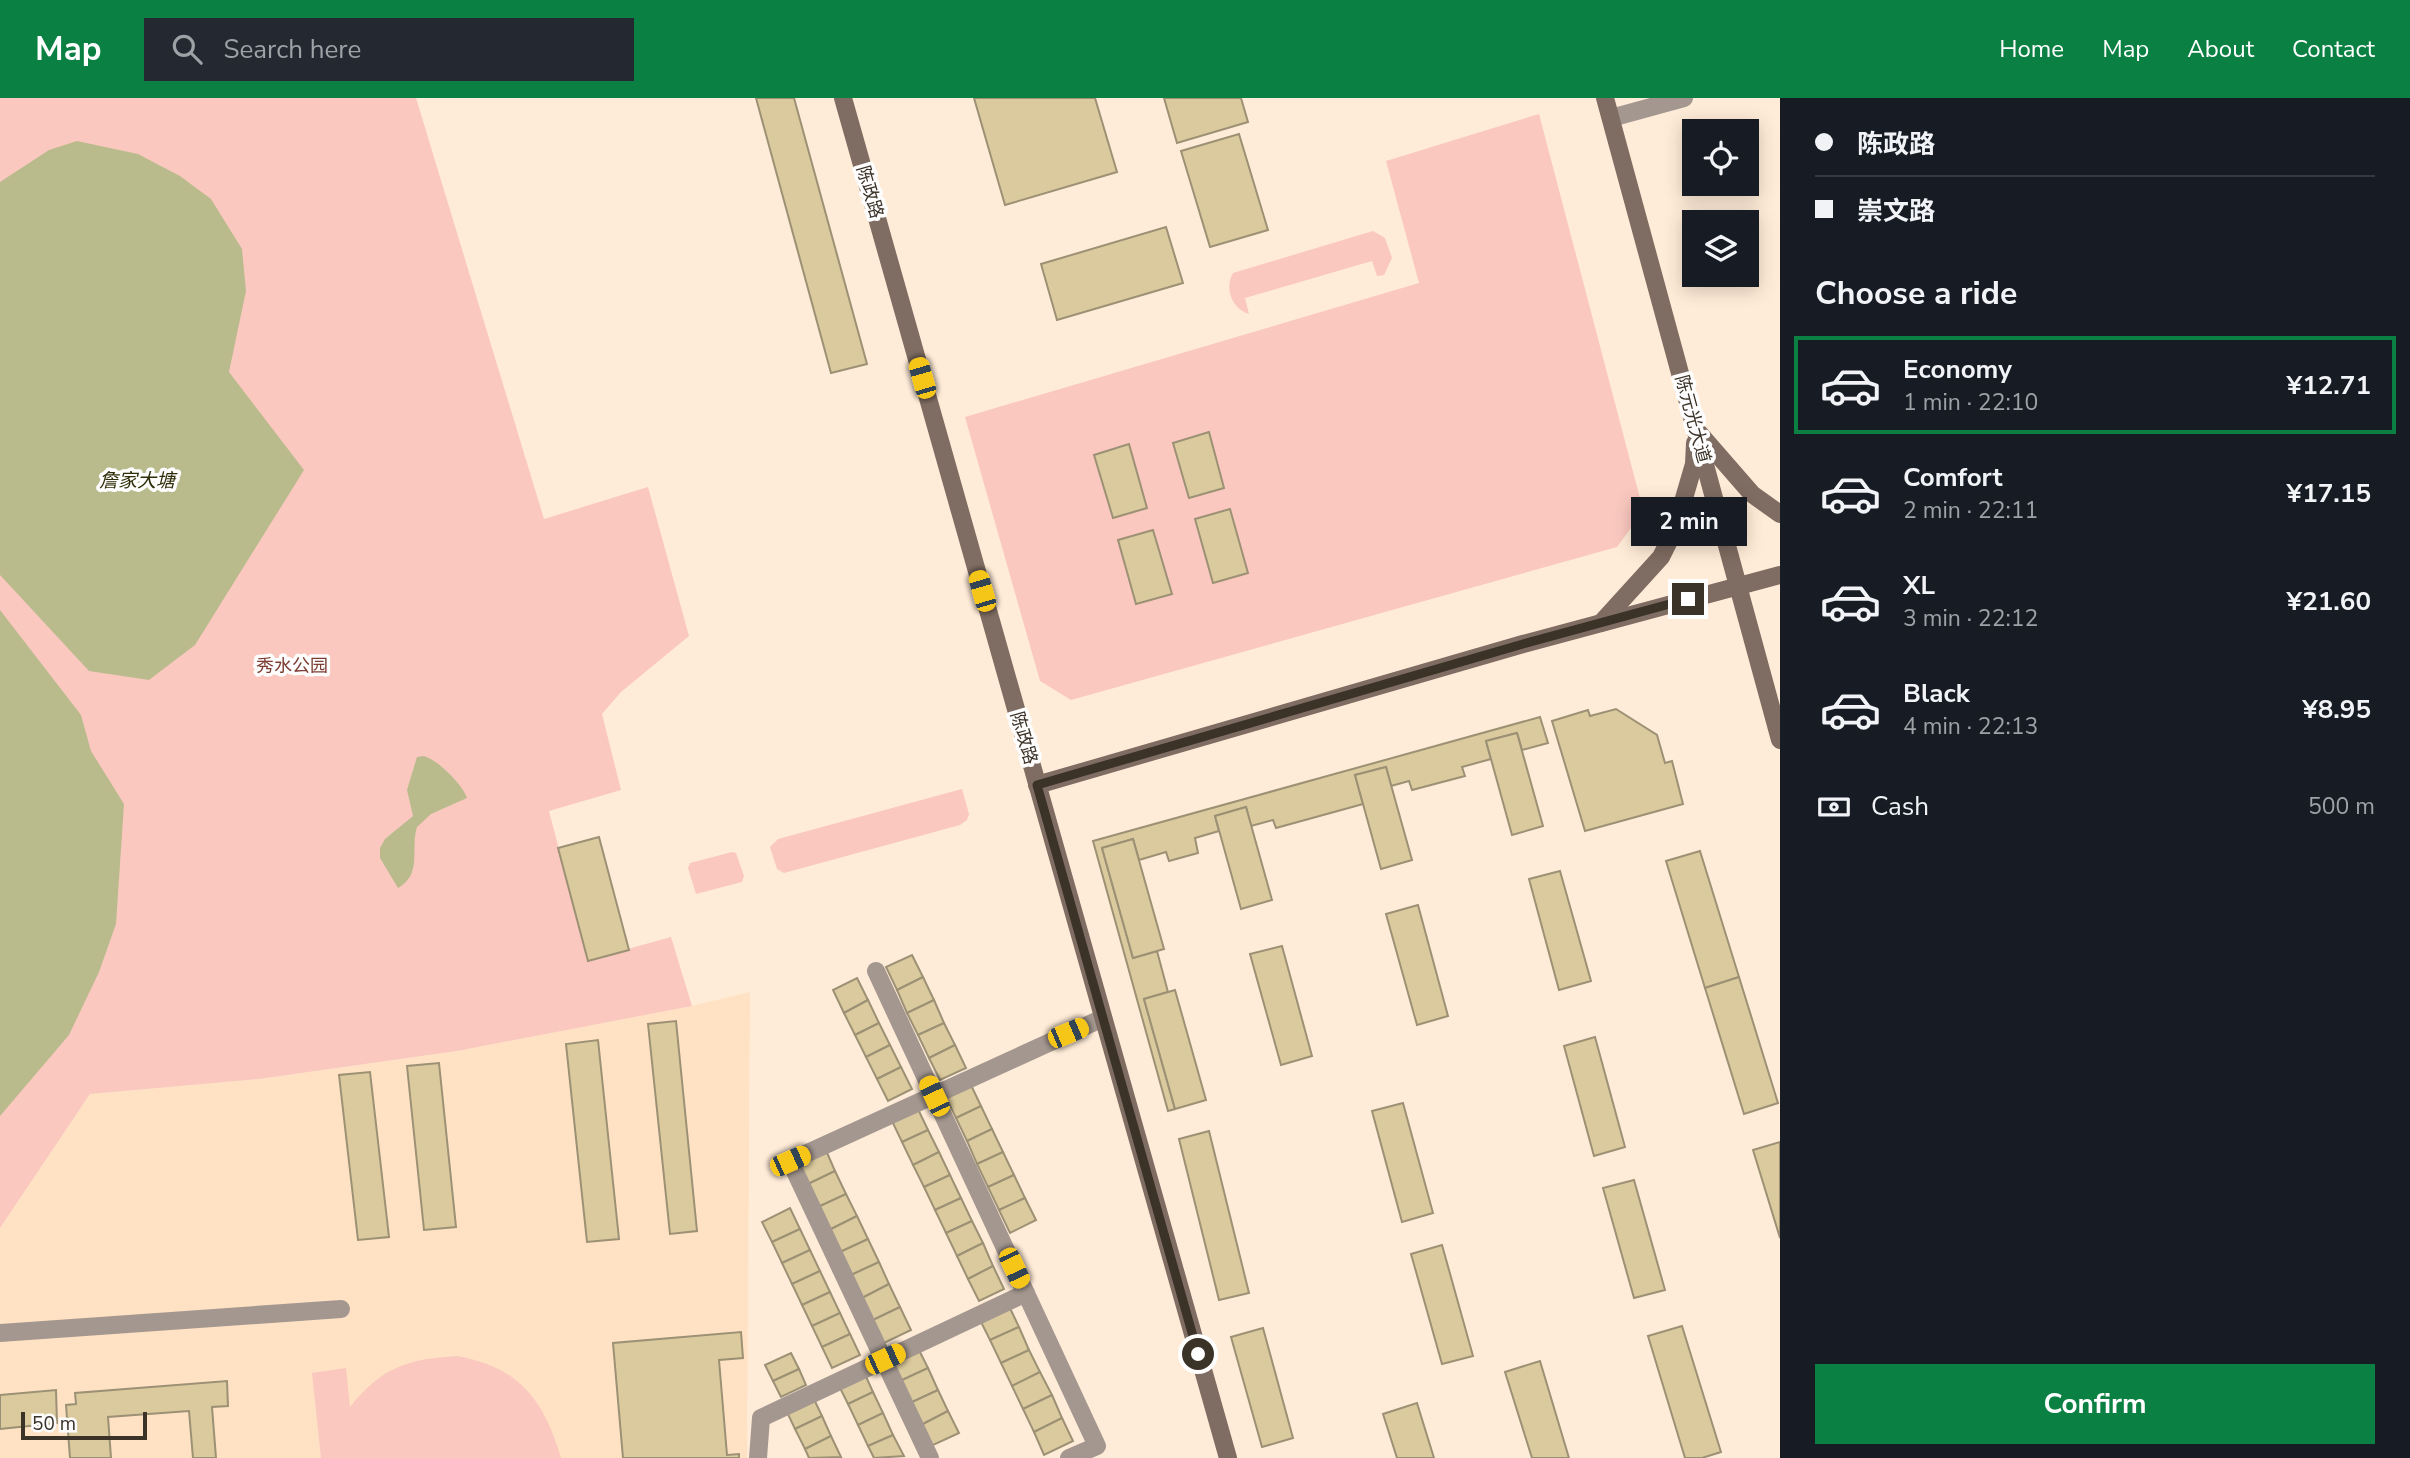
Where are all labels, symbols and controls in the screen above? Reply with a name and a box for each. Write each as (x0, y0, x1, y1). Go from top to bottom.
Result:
search box (144, 18, 634, 81)
text: Map (35, 27, 102, 72)
icon: search (168, 30, 206, 68)
text: Search here (224, 32, 361, 67)
text: Home (1999, 33, 2064, 65)
text: Map (2102, 33, 2149, 65)
text: About (2187, 33, 2254, 65)
text: Contact (2292, 33, 2375, 65)
map controls (1682, 119, 1759, 287)
button: locate (1682, 119, 1759, 196)
text: 陈政路 (1857, 127, 1935, 162)
street label: 陈政路 (851, 163, 889, 221)
text: 崇文路 (1857, 194, 1935, 229)
button: layers (1682, 210, 1759, 287)
text: Choose a ride (1815, 272, 2017, 315)
text: Economy (1903, 352, 2012, 387)
icon: car (1819, 354, 1882, 417)
car (907, 355, 938, 401)
text: ¥12.71 (2287, 368, 2371, 403)
street label: 陈元光大道 (1670, 372, 1716, 466)
text: 1 min · 22:10 (1903, 387, 2038, 418)
text: Comfort (1903, 460, 2003, 495)
icon: car (1819, 462, 1882, 525)
water label: 詹家大塘 (99, 468, 178, 494)
text: ¥17.15 (2287, 476, 2371, 511)
text: 2 min · 22:11 (1903, 495, 2038, 526)
callout: 2 min (1630, 498, 1746, 546)
text: 2 min (1659, 506, 1719, 537)
car (967, 568, 998, 614)
text: XL (1903, 568, 1935, 603)
icon: car (1819, 570, 1882, 633)
route end (1672, 583, 1704, 615)
text: ¥21.60 (2287, 584, 2371, 619)
text: 3 min · 22:12 (1903, 603, 2038, 634)
park label: 秀水公园 (256, 654, 328, 678)
text: Black (1903, 676, 1970, 711)
icon: car (1819, 678, 1882, 741)
text: ¥8.95 (2302, 692, 2371, 727)
street label: 陈政路 (1005, 709, 1043, 767)
text: 4 min · 22:13 (1903, 711, 2038, 742)
icon: cash (1815, 788, 1853, 826)
text: Cash (1871, 789, 1929, 824)
text: 500 m (2308, 791, 2375, 822)
car (1045, 1015, 1092, 1051)
car (916, 1073, 953, 1119)
car (767, 1143, 814, 1179)
car (996, 1245, 1033, 1291)
route start (1182, 1338, 1214, 1370)
car (862, 1341, 909, 1377)
button: Confirm (1815, 1364, 2375, 1444)
scale bar (21, 1409, 147, 1441)
text: 50 m (32, 1411, 76, 1437)

